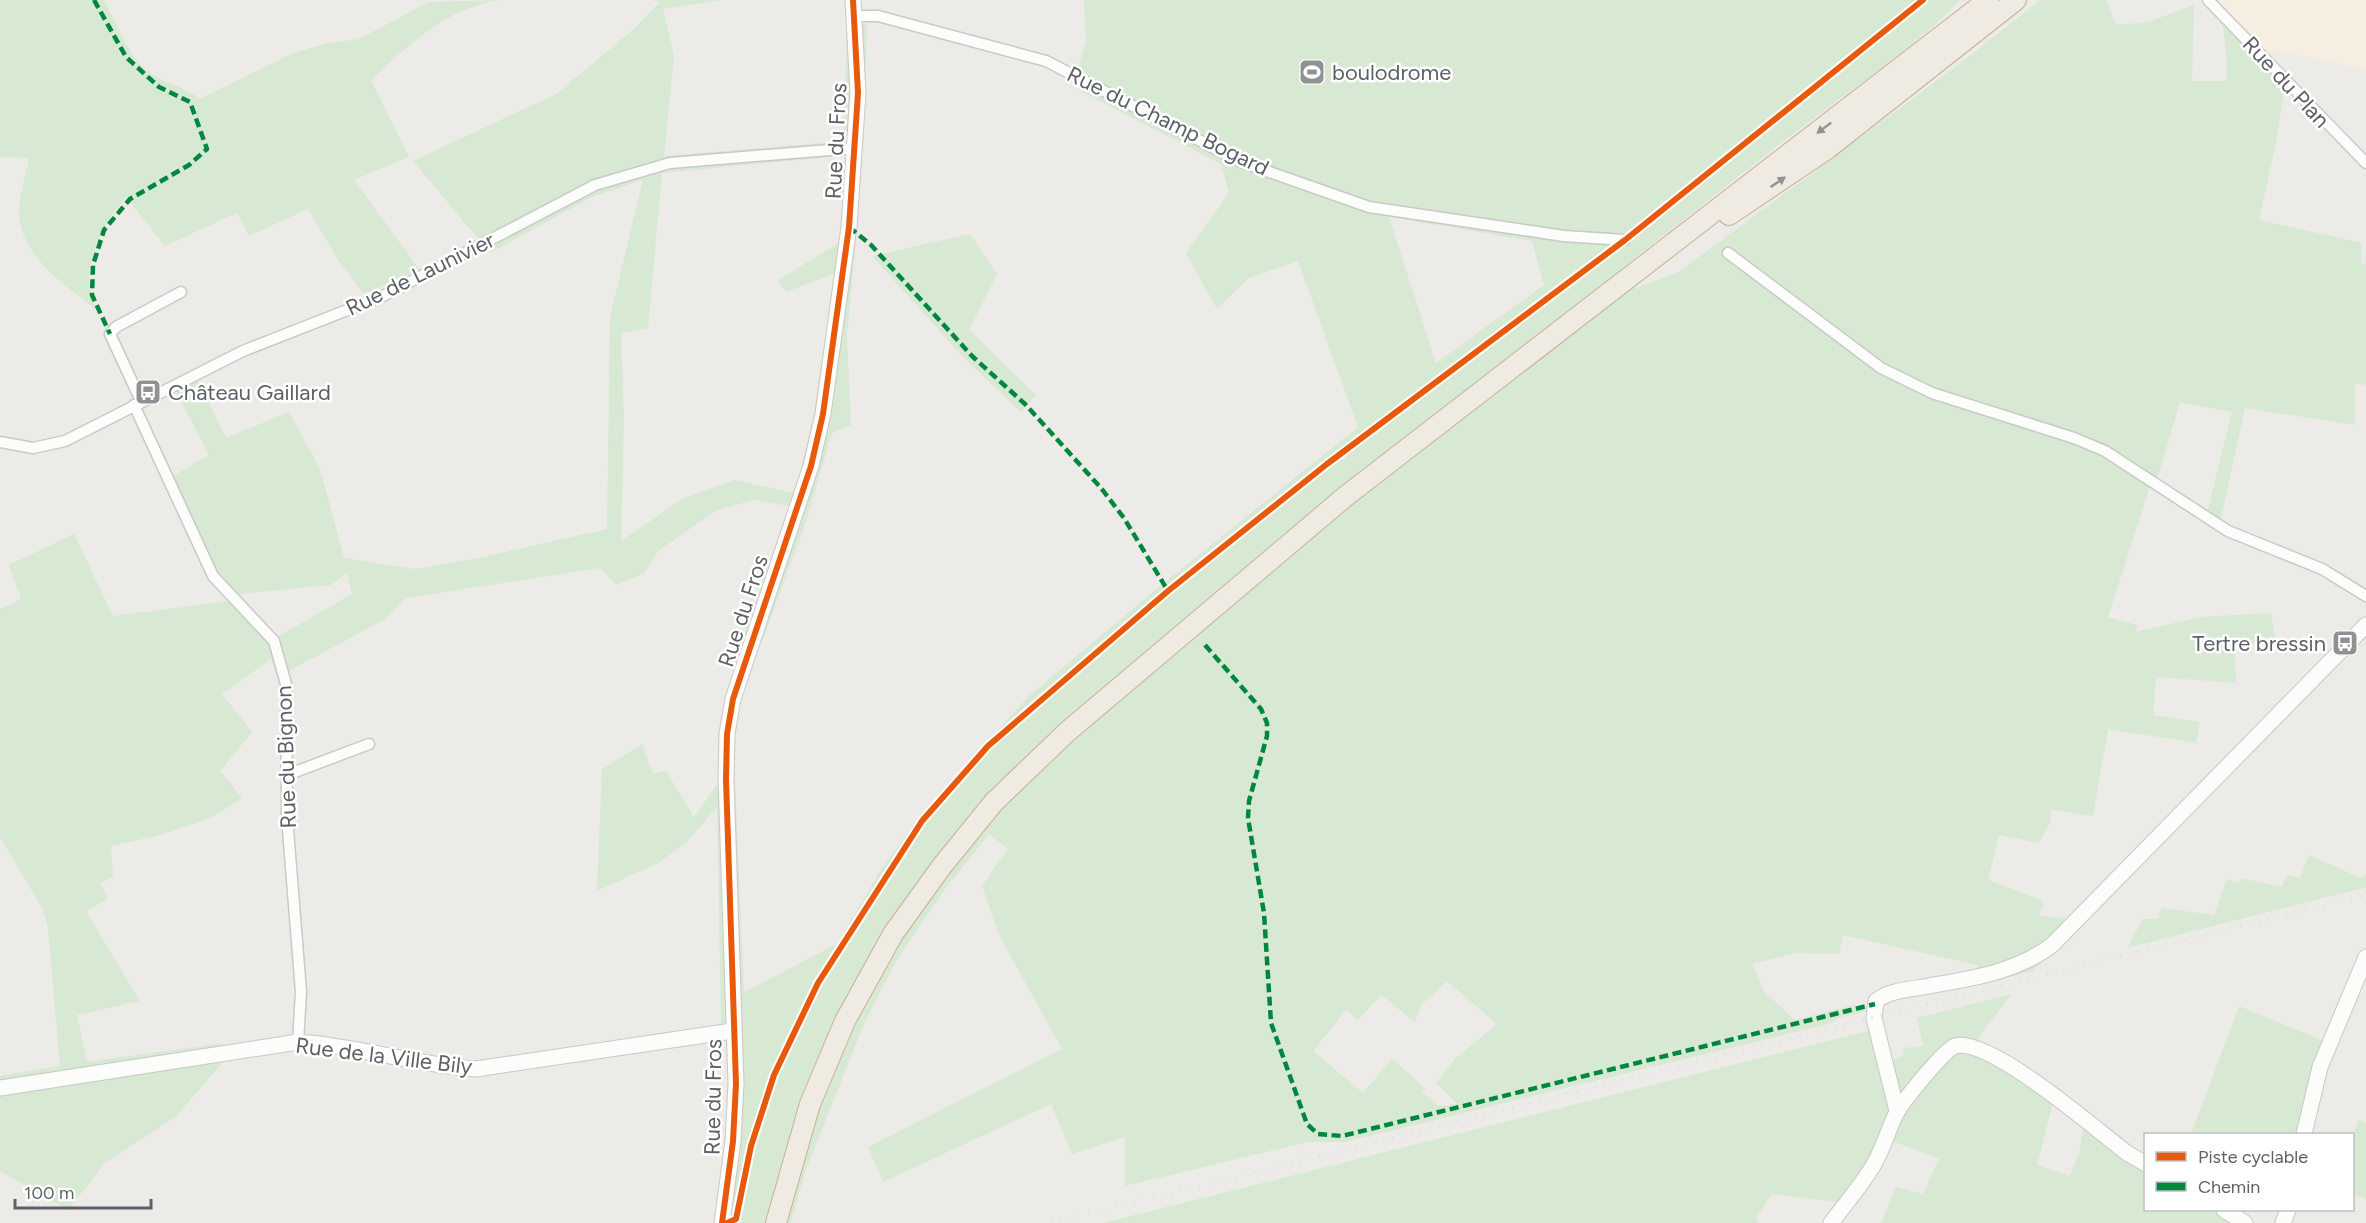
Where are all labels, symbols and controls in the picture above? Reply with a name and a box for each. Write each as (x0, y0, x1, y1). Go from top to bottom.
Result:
street label: Rue du Plan (2237, 31, 2335, 133)
sports icon: boulodrome (1297, 57, 1327, 87)
place label: boulodrome (1332, 59, 1451, 86)
street label: Rue du Champ Bogard (1063, 60, 1273, 182)
street label: Rue du Fros (819, 82, 853, 200)
one-way arrow (1816, 121, 1831, 133)
one-way arrow (1770, 177, 1786, 188)
street label: Rue de Launivier (341, 226, 499, 322)
bus stop icon: Château Gaillard (133, 377, 163, 407)
place label: Château Gaillard (168, 379, 331, 406)
street label: Rue du Fros (712, 552, 774, 670)
bus stop icon: Tertre bressin (2330, 628, 2360, 658)
place label: Tertre bressin (2192, 630, 2326, 657)
street label: Rue du Bignon (270, 685, 302, 829)
street label: Rue de la Ville Bily (294, 1032, 474, 1080)
street label: Rue du Fros (698, 1039, 728, 1155)
legend (2144, 1133, 2354, 1211)
text: Piste cyclable (2198, 1146, 2308, 1168)
scale bar (15, 1172, 152, 1210)
text: Chemin (2198, 1176, 2260, 1198)
text: 100 m (24, 1182, 74, 1204)

